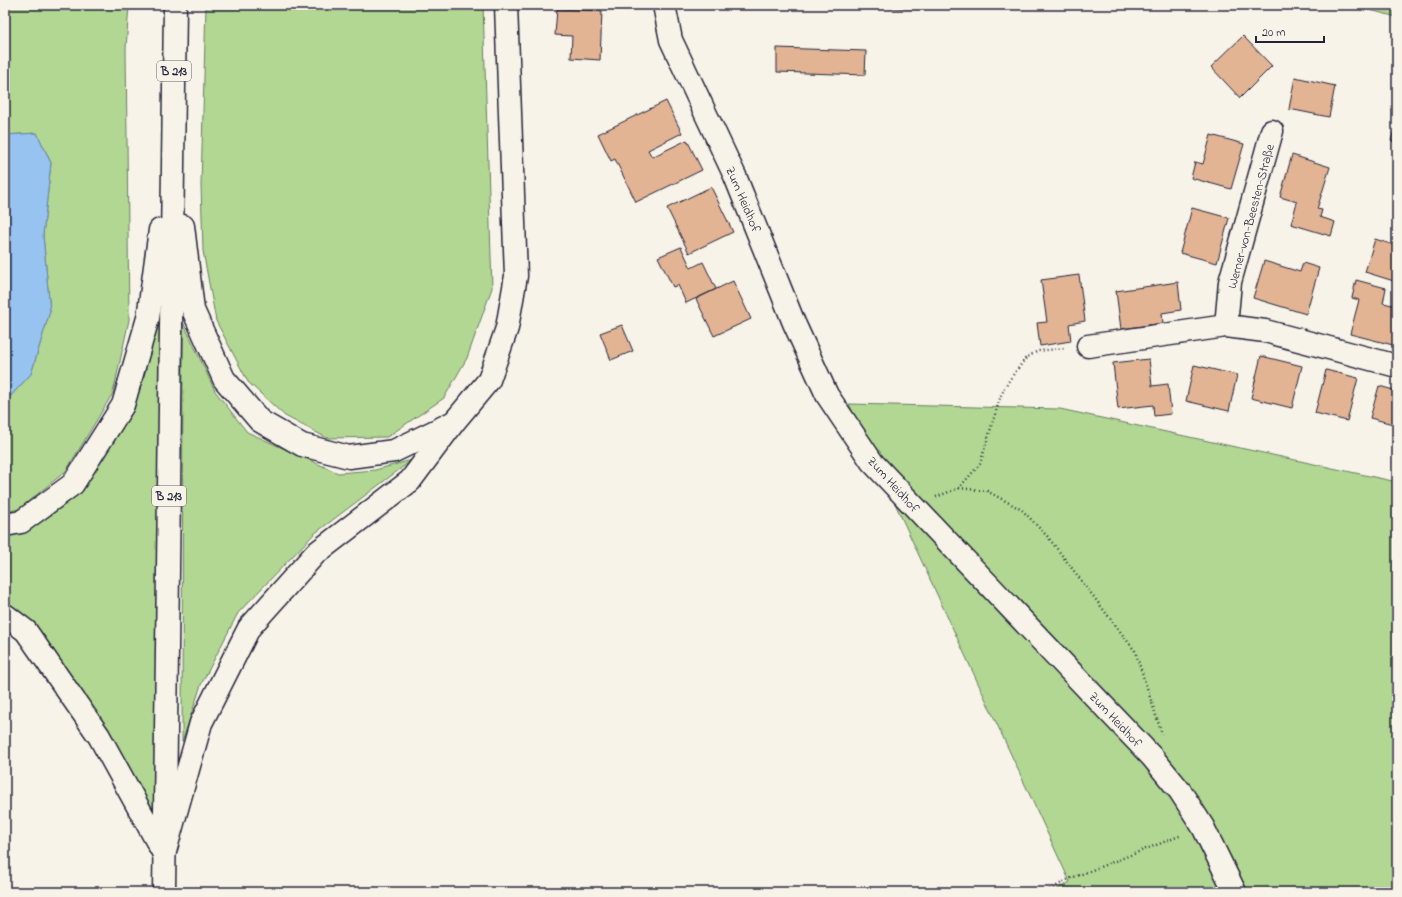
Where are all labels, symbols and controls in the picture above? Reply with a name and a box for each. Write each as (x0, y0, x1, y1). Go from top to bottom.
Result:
scale bar (1256, 18, 1324, 44)
text: 20 m (1262, 24, 1285, 42)
road number: B 213 (157, 61, 191, 81)
street label: Werner-von-Beesten-Straße (1223, 142, 1280, 291)
street label: Zum Heidhof (720, 164, 765, 236)
street label: Zum Heidhof (862, 453, 924, 518)
road number: B 213 (152, 486, 186, 506)
street label: Zum Heidhof (1084, 688, 1146, 753)

